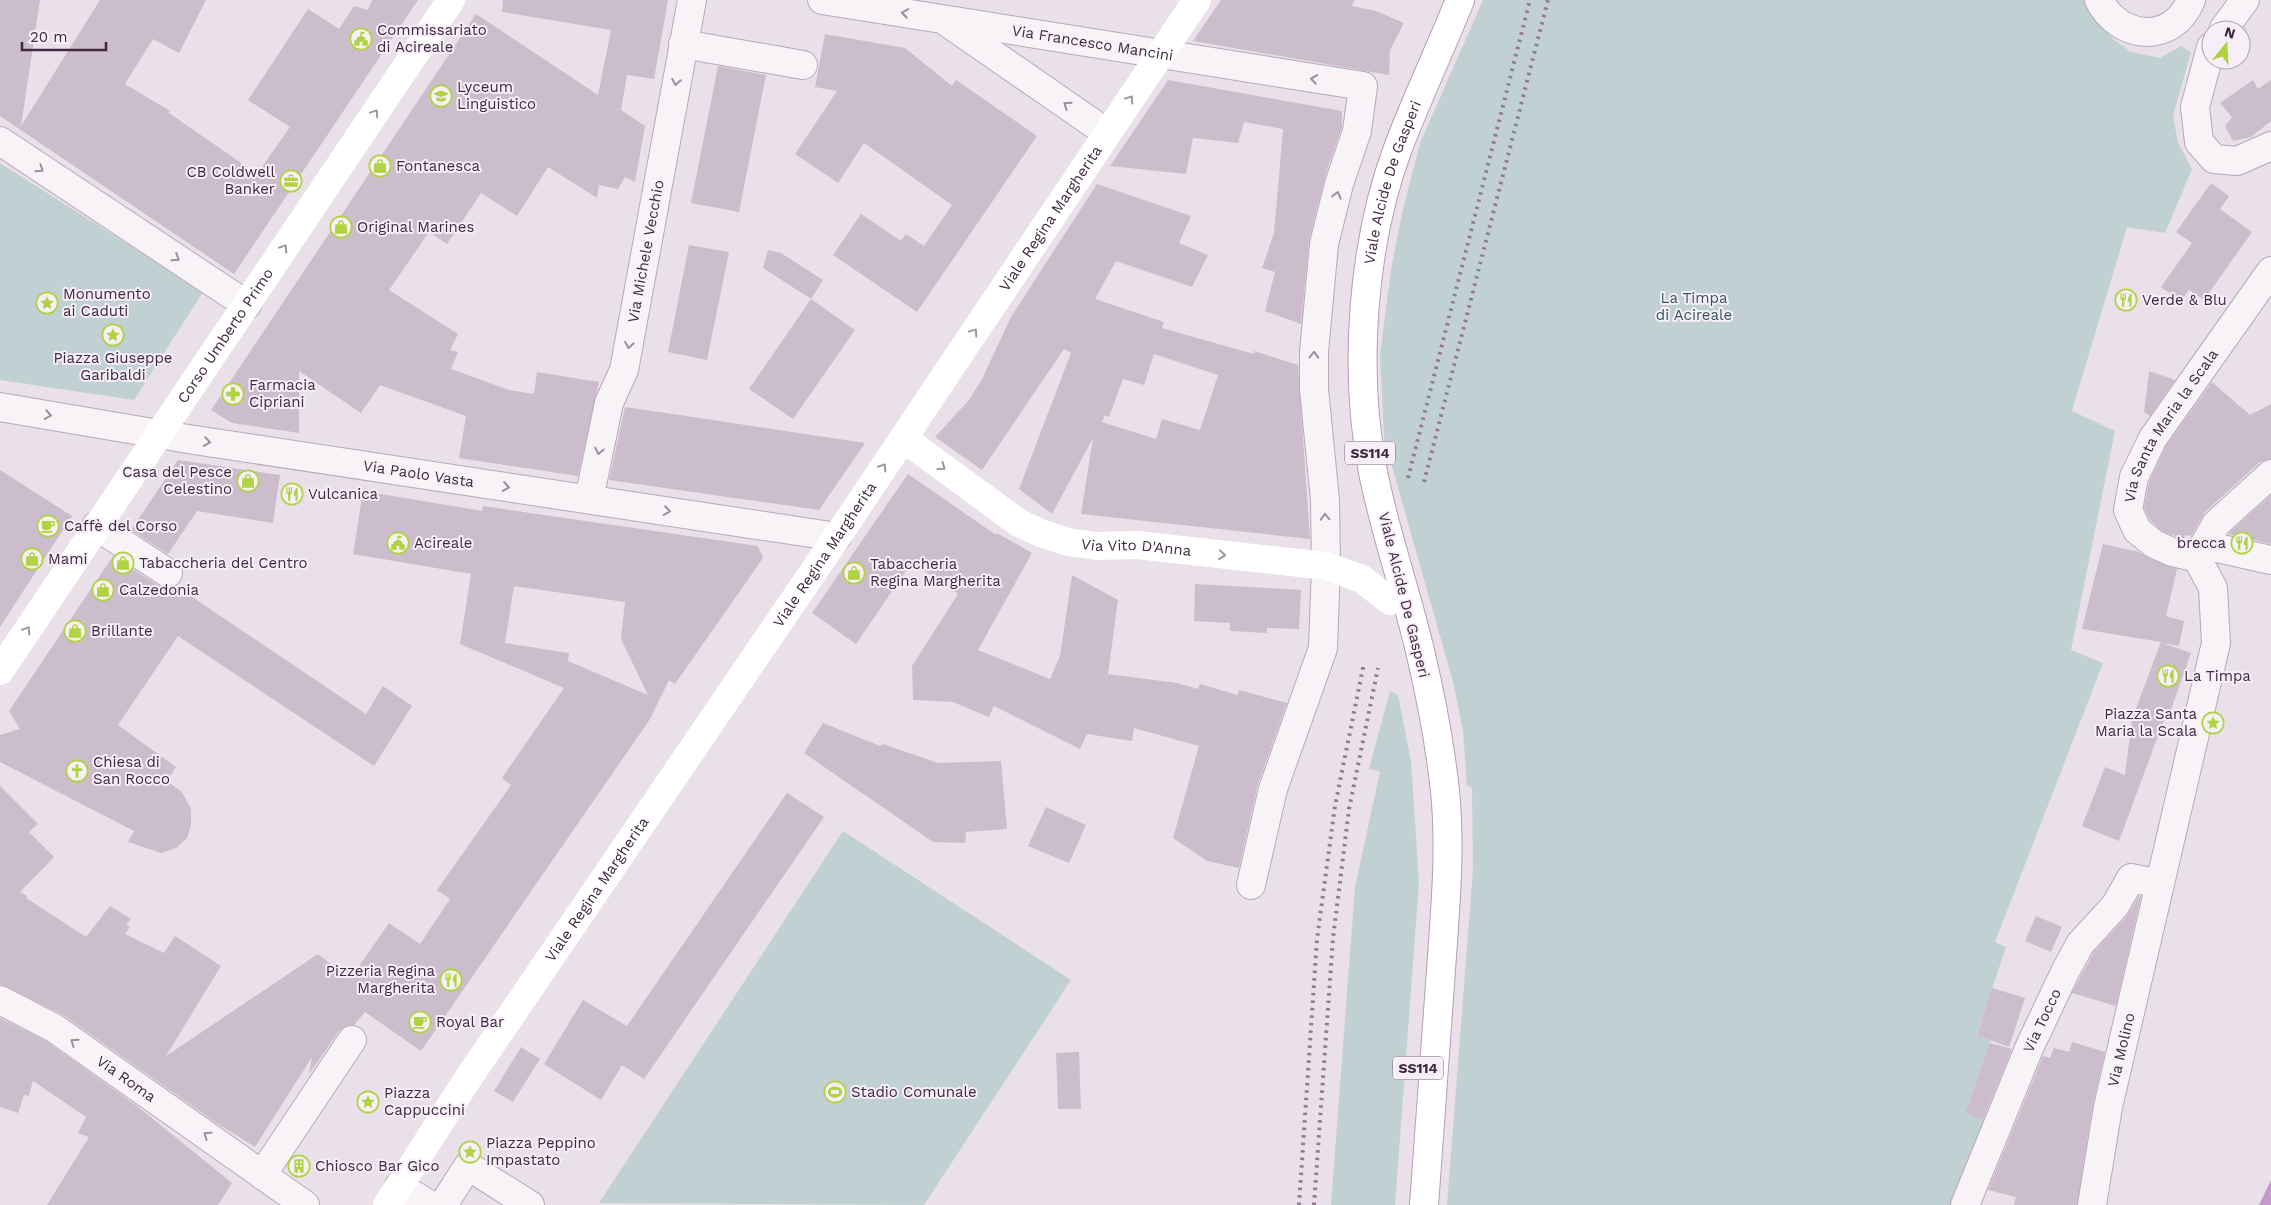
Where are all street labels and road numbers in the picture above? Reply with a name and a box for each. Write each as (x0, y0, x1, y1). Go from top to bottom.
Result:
street label: Via Francesco Mancini (1011, 21, 1175, 65)
street label: Viale Alcide De Gasperi (1360, 98, 1425, 266)
street label: Viale Regina Margherita (995, 142, 1106, 295)
street label: Via Michele Vecchio (624, 178, 668, 324)
street label: Corso Umberto Primo (174, 265, 277, 407)
street label: Via Santa Maria la Scala (2121, 345, 2222, 504)
road number: SS114 (1345, 442, 1395, 464)
street label: Via Paolo Vasta (362, 457, 476, 491)
street label: Viale Regina Margherita (769, 478, 881, 631)
street label: Viale Alcide De Gasperi (1375, 510, 1433, 680)
street label: Via Vito D'Anna (1080, 535, 1193, 560)
street label: Viale Regina Margherita (541, 813, 653, 965)
street label: Via Tocco (2019, 986, 2065, 1055)
street label: Via Molino (2104, 1011, 2139, 1089)
street label: Via Roma (93, 1052, 160, 1106)
road number: SS114 (1393, 1056, 1443, 1080)

